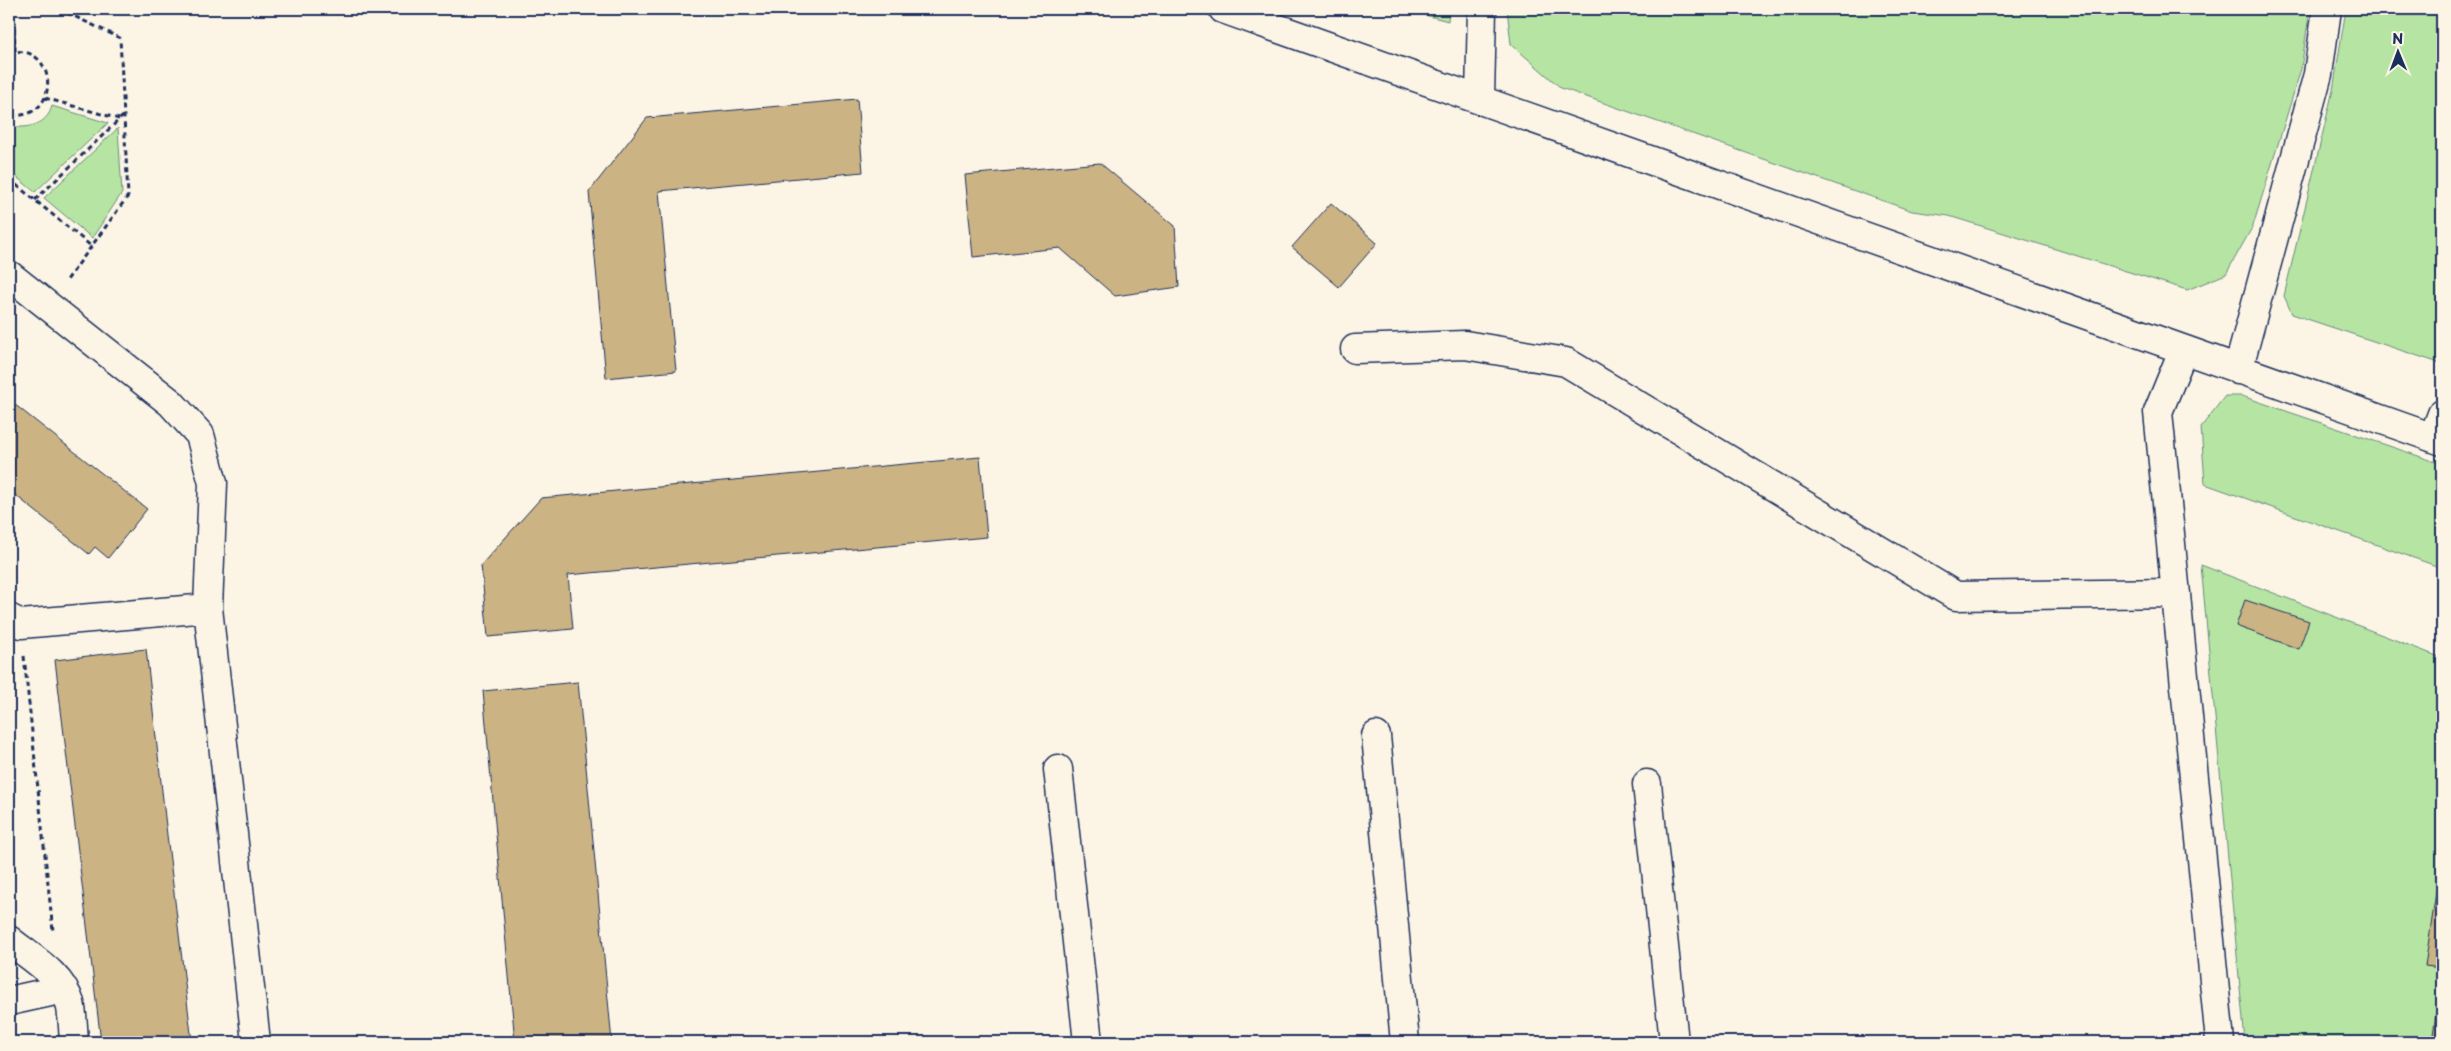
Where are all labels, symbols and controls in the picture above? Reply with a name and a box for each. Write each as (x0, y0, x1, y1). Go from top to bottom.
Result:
north arrow (2374, 28, 2424, 78)
text: N (2392, 28, 2403, 49)

